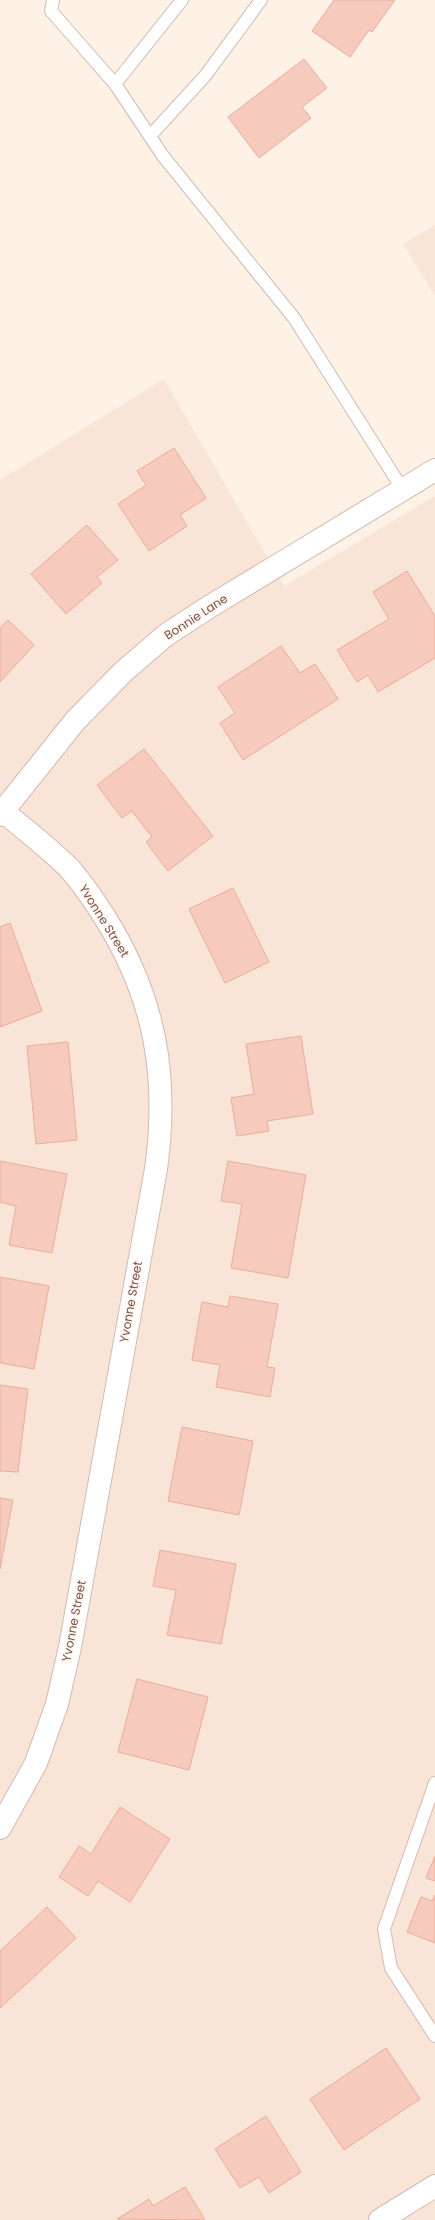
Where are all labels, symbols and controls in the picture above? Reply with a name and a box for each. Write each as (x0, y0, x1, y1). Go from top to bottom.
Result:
street label: Bonnie Lane (161, 590, 231, 643)
street label: Yvonne Street (75, 881, 134, 960)
street label: Yvonne Street (115, 1260, 146, 1344)
street label: Yvonne Street (57, 1579, 90, 1663)

